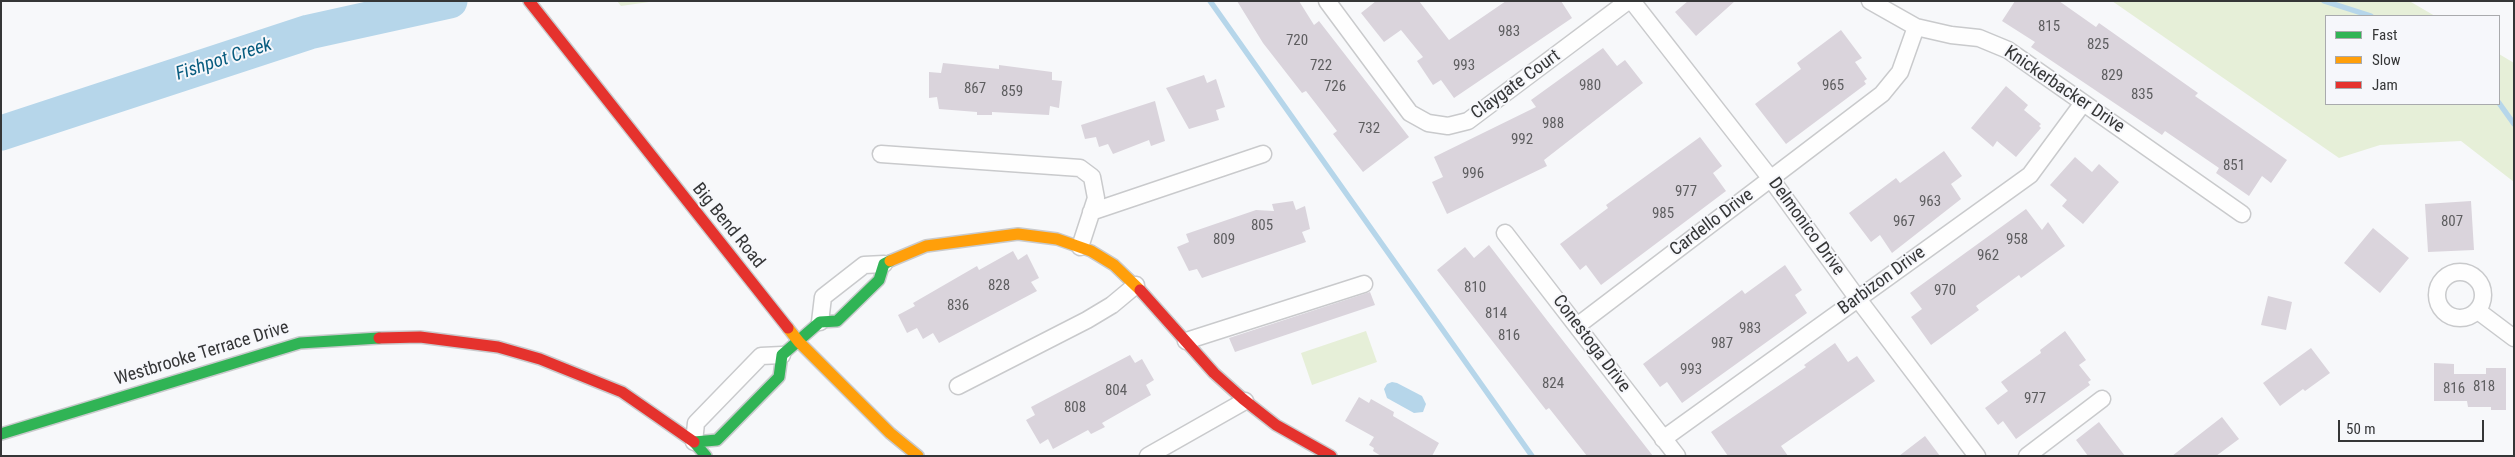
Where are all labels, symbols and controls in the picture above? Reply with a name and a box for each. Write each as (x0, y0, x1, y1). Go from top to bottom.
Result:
legend (2325, 15, 2500, 105)
house number: 815 (2038, 18, 2060, 36)
house number: 983 (1498, 23, 1520, 41)
text: Fast (2372, 26, 2397, 44)
house number: 720 (1286, 32, 1308, 50)
water label: Fishpot Creek (173, 34, 275, 86)
house number: 825 (2087, 36, 2109, 54)
street label: Knickerbacker Drive (2000, 42, 2128, 138)
street label: Claygate Court (1467, 45, 1565, 125)
text: Slow (2372, 51, 2401, 69)
house number: 722 (1310, 57, 1332, 75)
house number: 993 (1453, 57, 1475, 75)
house number: 829 (2101, 67, 2123, 85)
text: Jam (2372, 76, 2398, 94)
house number: 980 (1579, 77, 1601, 95)
house number: 965 (1822, 77, 1844, 95)
house number: 726 (1324, 78, 1346, 96)
house number: 867 (964, 80, 986, 98)
house number: 859 (1001, 83, 1023, 101)
house number: 835 (2131, 86, 2153, 104)
house number: 988 (1542, 115, 1564, 133)
house number: 732 (1358, 120, 1380, 138)
house number: 992 (1511, 131, 1533, 149)
house number: 851 (2223, 157, 2245, 175)
house number: 996 (1462, 165, 1484, 183)
street label: Delmonico Drive (1763, 174, 1849, 280)
street label: Big Bend Road (687, 179, 769, 273)
house number: 977 (1675, 183, 1697, 201)
street label: Cardello Drive (1666, 185, 1758, 261)
house number: 963 (1919, 193, 1941, 211)
house number: 985 (1652, 205, 1674, 223)
house number: 967 (1893, 213, 1915, 231)
house number: 807 (2441, 213, 2463, 231)
house number: 805 (1251, 217, 1273, 235)
house number: 809 (1213, 231, 1235, 249)
house number: 958 (2006, 231, 2028, 249)
street label: Barbizon Drive (1834, 242, 1930, 320)
house number: 962 (1977, 247, 1999, 265)
house number: 828 (988, 277, 1010, 295)
house number: 810 (1464, 279, 1486, 297)
house number: 970 (1934, 282, 1956, 300)
street label: Conestoga Drive (1547, 291, 1635, 397)
house number: 836 (947, 297, 969, 315)
house number: 814 (1485, 305, 1507, 323)
street label: Westbrooke Terrace Drive (112, 317, 292, 391)
house number: 983 (1739, 320, 1761, 338)
house number: 816 (1498, 327, 1520, 345)
house number: 987 (1711, 335, 1733, 353)
house number: 993 (1680, 361, 1702, 379)
house number: 824 (1542, 375, 1564, 393)
house number: 818 (2473, 378, 2495, 396)
house number: 816 (2443, 380, 2465, 398)
house number: 804 (1105, 382, 1127, 400)
house number: 977 (2024, 390, 2046, 408)
house number: 808 (1064, 399, 1086, 417)
scale bar (2340, 410, 2486, 442)
text: 50 m (2346, 420, 2376, 438)

